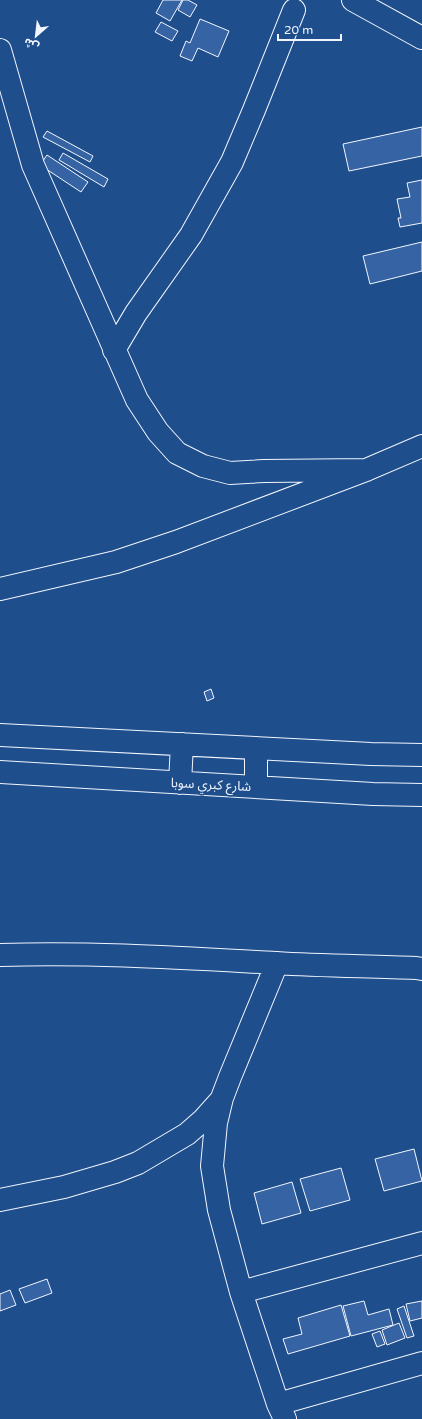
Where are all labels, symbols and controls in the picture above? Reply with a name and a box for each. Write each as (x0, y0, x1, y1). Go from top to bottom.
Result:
north arrow (16, 16, 56, 56)
scale bar (278, 16, 341, 42)
text: 20 m (284, 23, 313, 37)
text: ش (22, 35, 41, 54)
street label: شارع كبري سوبا (170, 775, 252, 797)

